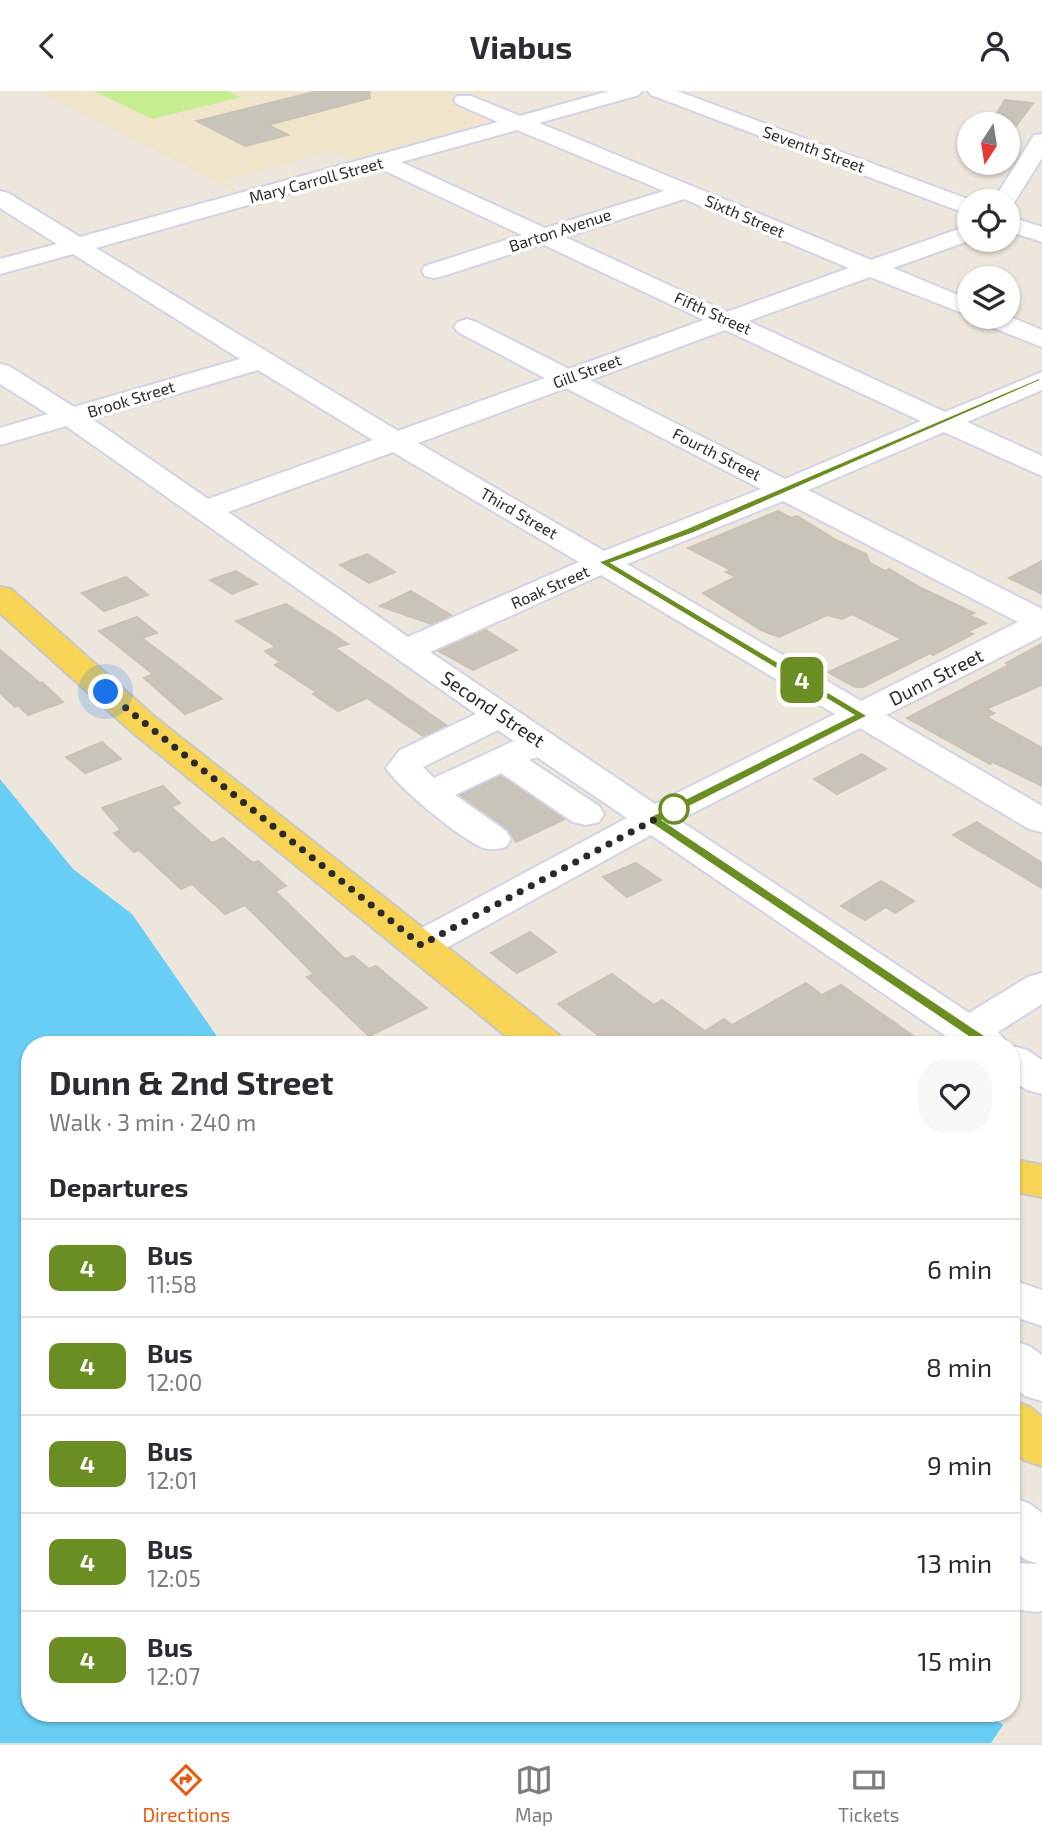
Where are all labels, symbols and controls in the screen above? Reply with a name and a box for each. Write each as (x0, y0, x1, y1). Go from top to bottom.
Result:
icon: back (28, 27, 66, 65)
text: Viabus (470, 27, 572, 65)
icon: person (976, 27, 1014, 65)
north arrow (957, 112, 1020, 175)
map controls (957, 112, 1020, 329)
street label: Seventh Street (761, 121, 868, 176)
street label: Mary Carroll Street (247, 153, 385, 207)
button: locate (957, 189, 1020, 252)
street label: Sixth Street (702, 190, 788, 241)
street label: Barton Avenue (506, 204, 613, 255)
button: layers (957, 266, 1020, 329)
street label: Fifth Street (672, 287, 755, 338)
street label: Gill Street (550, 349, 624, 392)
street label: Brook Street (85, 376, 177, 421)
street label: Fourth Street (670, 423, 764, 484)
street label: Third Street (477, 483, 561, 542)
street label: Roak Street (508, 561, 592, 612)
street label: Dunn Street (885, 643, 987, 710)
line badge: 4 (779, 657, 825, 703)
text: 4 (794, 665, 810, 694)
street label: Second Street (437, 666, 549, 752)
your location (88, 674, 123, 709)
unlabelled marker (659, 794, 689, 824)
button: heart (918, 1059, 992, 1133)
text: Dunn & 2nd Street (49, 1062, 333, 1102)
text: Walk · 3 min · 240 m (49, 1108, 256, 1136)
text: Departures (49, 1171, 188, 1202)
text: Bus (147, 1239, 193, 1270)
text: 4 (80, 1253, 95, 1282)
text: 6 min (927, 1253, 992, 1284)
text: 11:58 (147, 1270, 197, 1298)
text: Bus (147, 1337, 193, 1368)
text: 4 (80, 1351, 95, 1380)
text: 8 min (926, 1351, 992, 1382)
text: 12:00 (147, 1368, 202, 1396)
text: Bus (147, 1435, 193, 1466)
text: 4 (80, 1449, 95, 1478)
text: 9 min (927, 1449, 992, 1480)
text: 12:01 (147, 1466, 198, 1494)
text: Bus (147, 1533, 193, 1564)
text: 4 (80, 1547, 95, 1576)
text: 13 min (917, 1547, 992, 1578)
text: 12:05 (147, 1564, 201, 1592)
text: Bus (147, 1631, 193, 1662)
text: 4 (80, 1645, 95, 1674)
text: 15 min (918, 1645, 992, 1676)
text: 12:07 (147, 1662, 200, 1690)
tab: Directions (142, 1761, 230, 1826)
tab: Map (515, 1761, 553, 1826)
tab: Tickets (838, 1761, 900, 1826)

